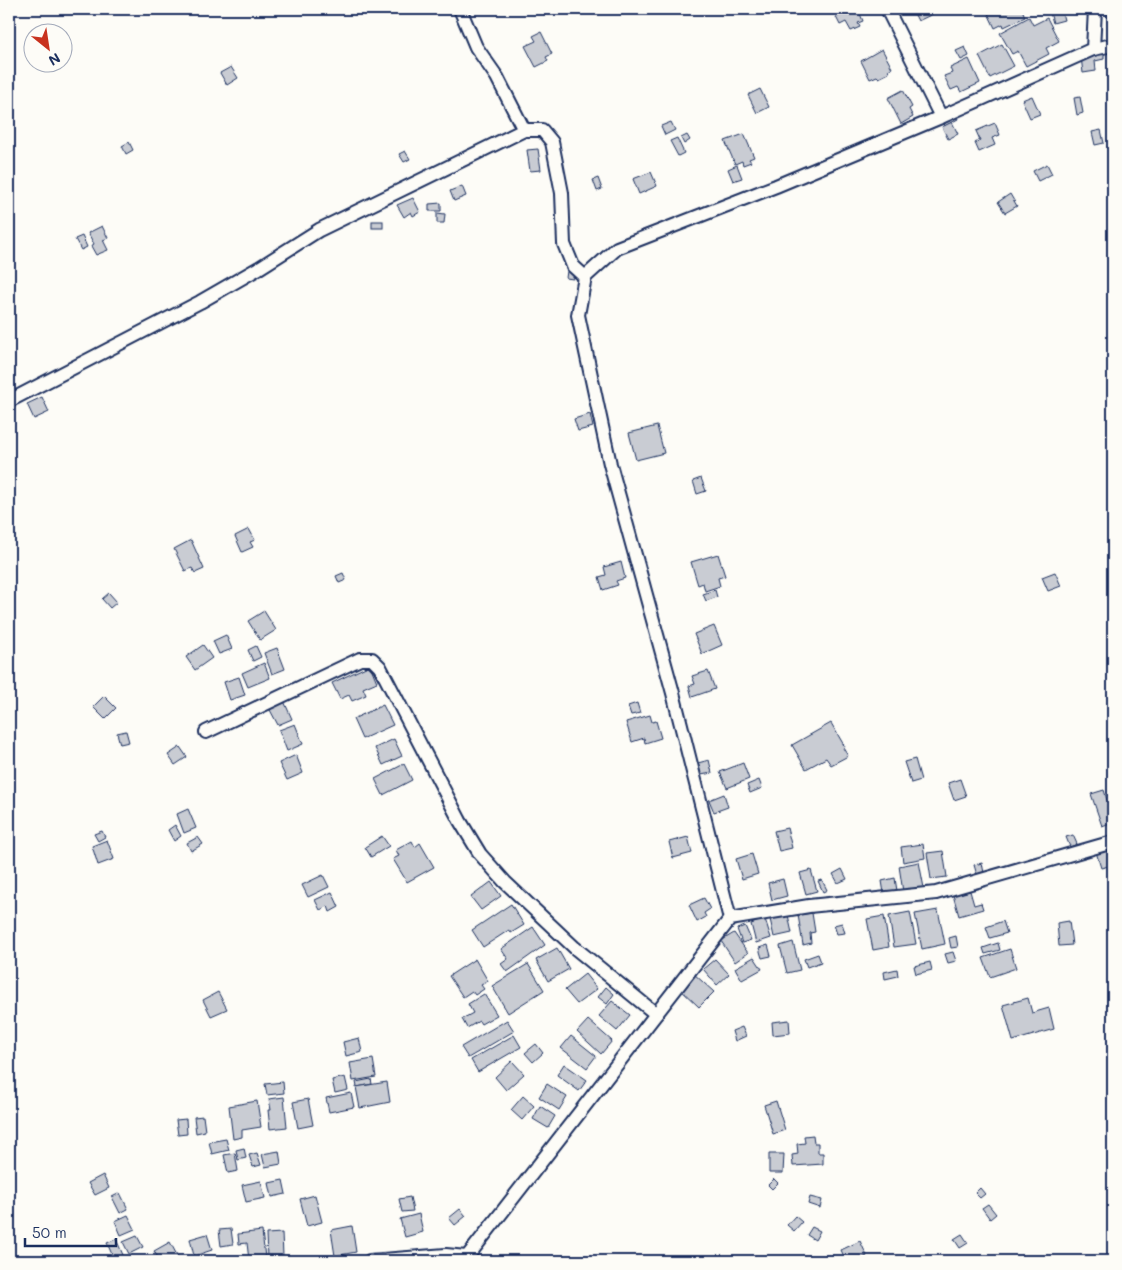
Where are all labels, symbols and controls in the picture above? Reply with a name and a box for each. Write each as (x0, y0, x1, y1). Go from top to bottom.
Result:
north arrow (22, 22, 72, 72)
text: N (45, 49, 64, 71)
scale bar (25, 1215, 116, 1247)
text: 50 m (32, 1222, 67, 1242)

